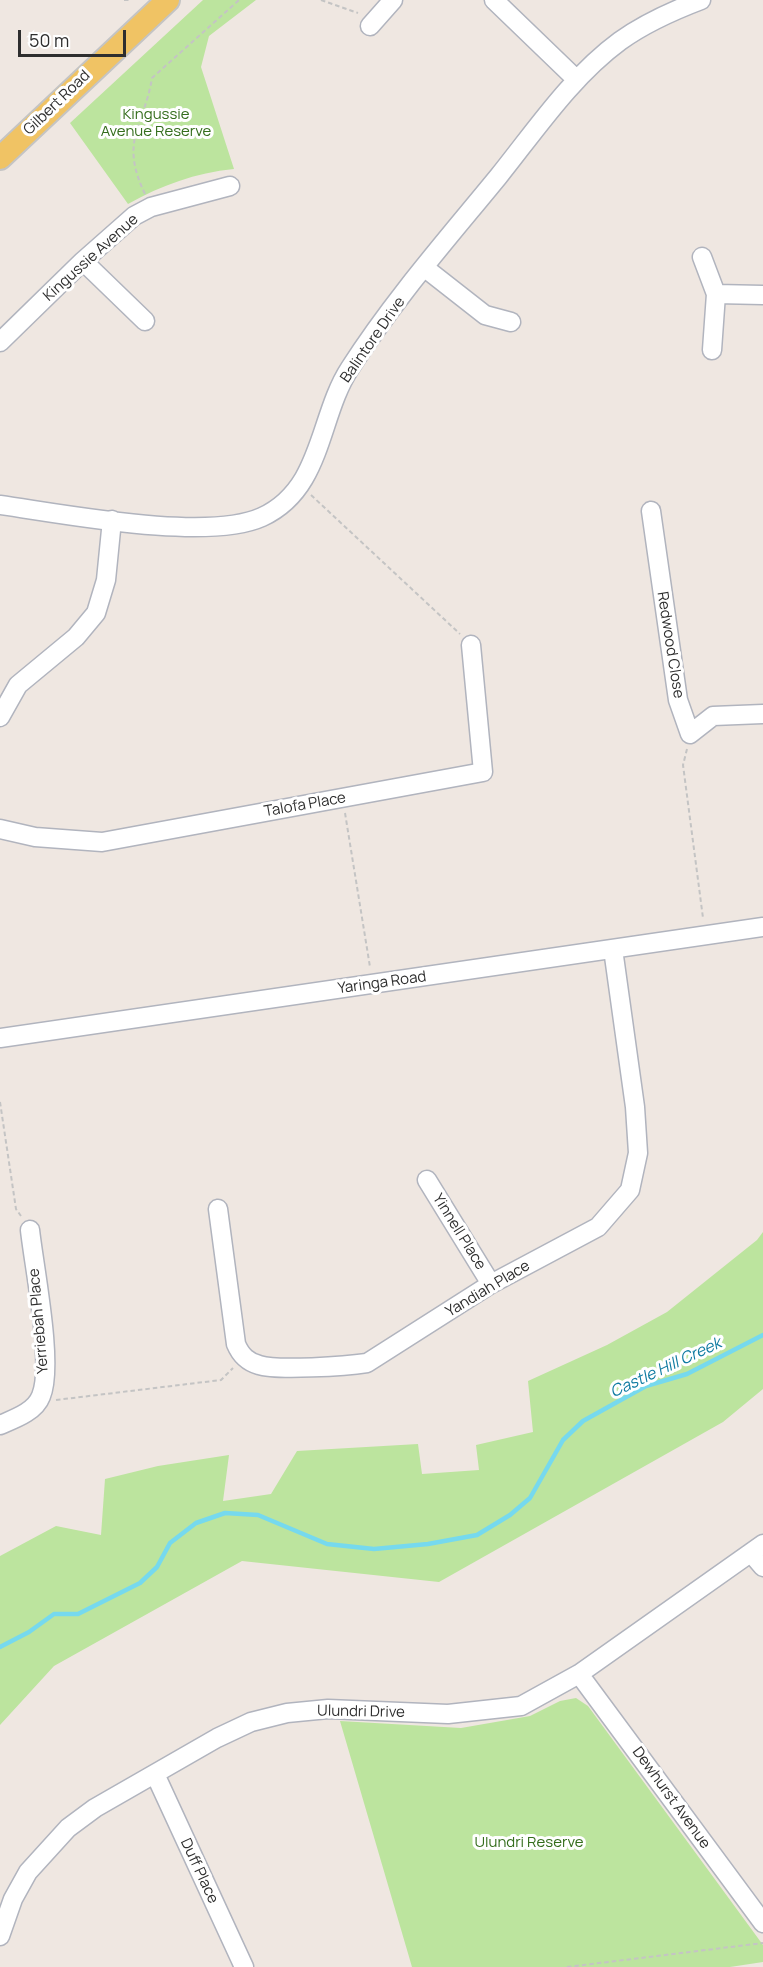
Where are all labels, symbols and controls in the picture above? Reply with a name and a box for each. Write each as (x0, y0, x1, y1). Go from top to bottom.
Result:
scale bar (21, 18, 129, 56)
text: 50 m (29, 28, 69, 52)
street label: Gilbert Road (20, 67, 94, 139)
park label: Kingussie Avenue Reserve (101, 106, 211, 141)
street label: Kingussie Avenue (40, 211, 142, 305)
street label: Balintore Drive (337, 294, 409, 386)
street label: Redwood Close (653, 590, 687, 700)
street label: Talofa Place (263, 789, 347, 821)
street label: Yaringa Road (337, 968, 427, 998)
street label: Yinnell Place (429, 1191, 489, 1273)
street label: Yandiah Place (443, 1257, 533, 1321)
street label: Yerriebah Place (25, 1267, 53, 1375)
water label: Castle Hill Creek (607, 1334, 725, 1402)
street label: Ulundri Drive (317, 1702, 405, 1722)
street label: Dewhurst Avenue (628, 1744, 714, 1852)
park label: Ulundri Reserve (475, 1834, 583, 1852)
street label: Duff Place (176, 1836, 222, 1906)

